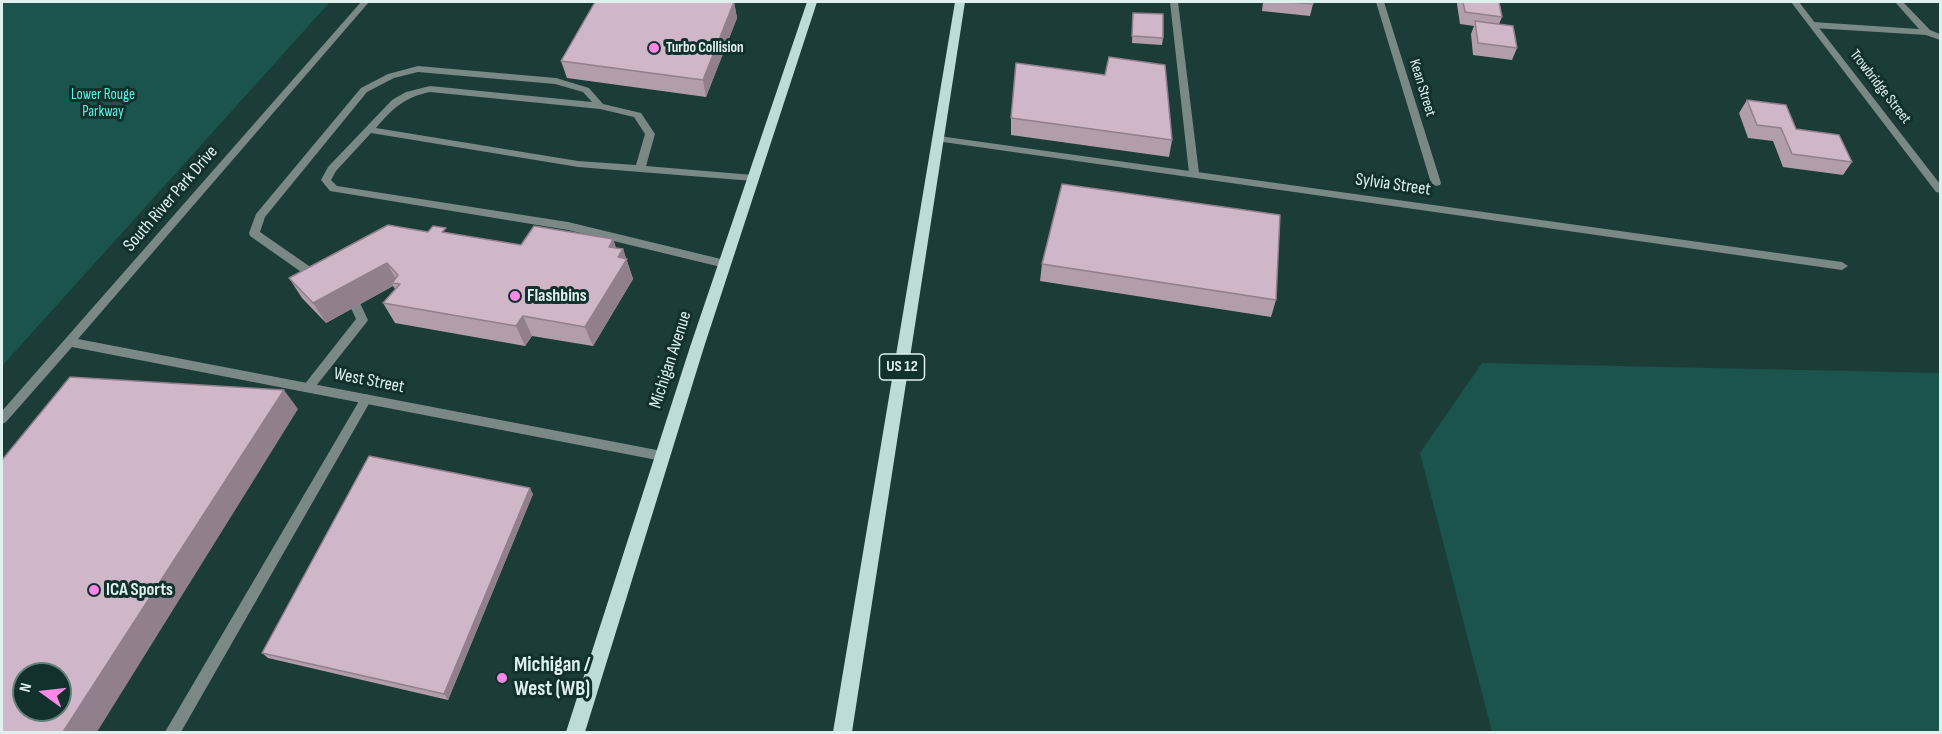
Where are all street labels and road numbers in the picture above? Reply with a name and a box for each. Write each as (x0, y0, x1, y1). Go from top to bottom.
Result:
street label: Trowbridge Street (1845, 46, 1915, 128)
street label: Kean Street (1405, 57, 1439, 119)
street label: South River Park Drive (119, 142, 223, 256)
street label: Sylvia Street (1354, 169, 1432, 201)
street label: Michigan Avenue (645, 309, 697, 411)
road number: US 12 (880, 354, 924, 380)
street label: West Street (332, 364, 406, 398)

